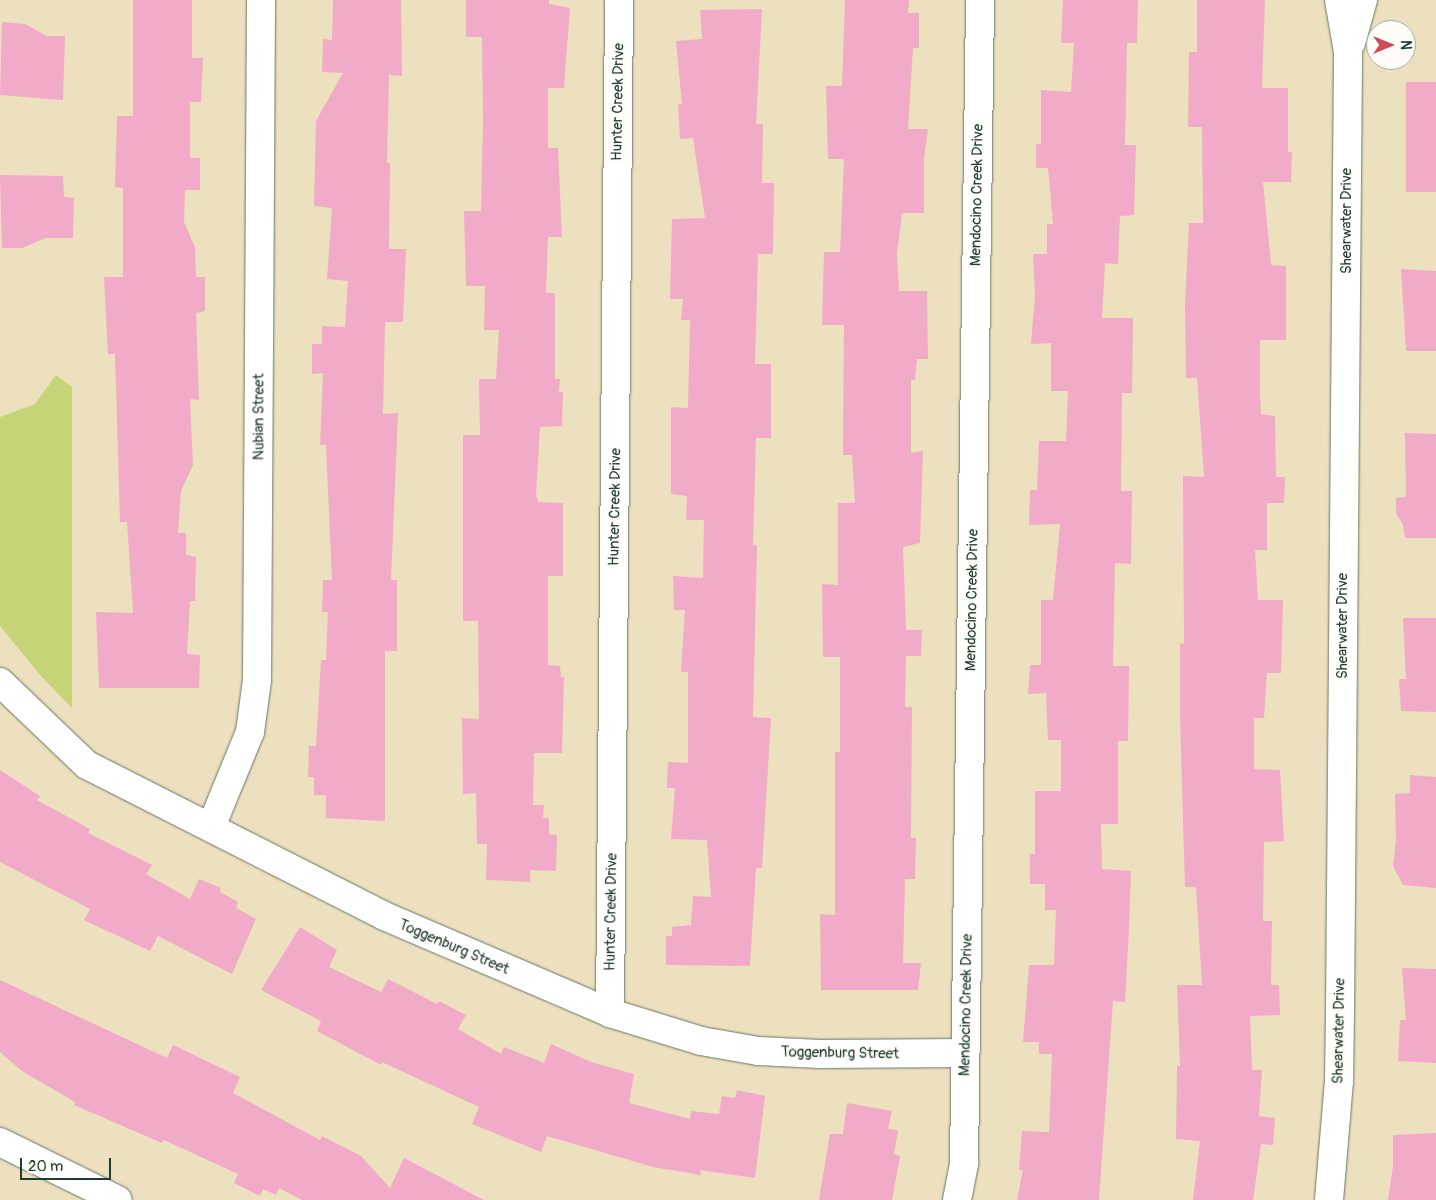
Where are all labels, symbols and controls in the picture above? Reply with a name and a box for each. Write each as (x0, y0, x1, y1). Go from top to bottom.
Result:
north arrow (1366, 20, 1416, 70)
text: N (1397, 40, 1414, 50)
street label: Hunter Creek Drive (608, 43, 628, 161)
street label: Mendocino Creek Drive (967, 124, 987, 266)
street label: Shearwater Drive (1338, 168, 1356, 274)
street label: Nubian Street (250, 374, 268, 460)
street label: Hunter Creek Drive (605, 448, 625, 566)
street label: Mendocino Creek Drive (962, 529, 982, 671)
street label: Shearwater Drive (1334, 573, 1352, 679)
street label: Hunter Creek Drive (601, 853, 621, 971)
street label: Toggenburg Street (396, 916, 512, 978)
street label: Mendocino Creek Drive (956, 934, 976, 1076)
street label: Shearwater Drive (1329, 978, 1349, 1084)
street label: Toggenburg Street (781, 1043, 899, 1063)
scale bar (22, 1148, 114, 1180)
text: 20 m (28, 1157, 63, 1176)

